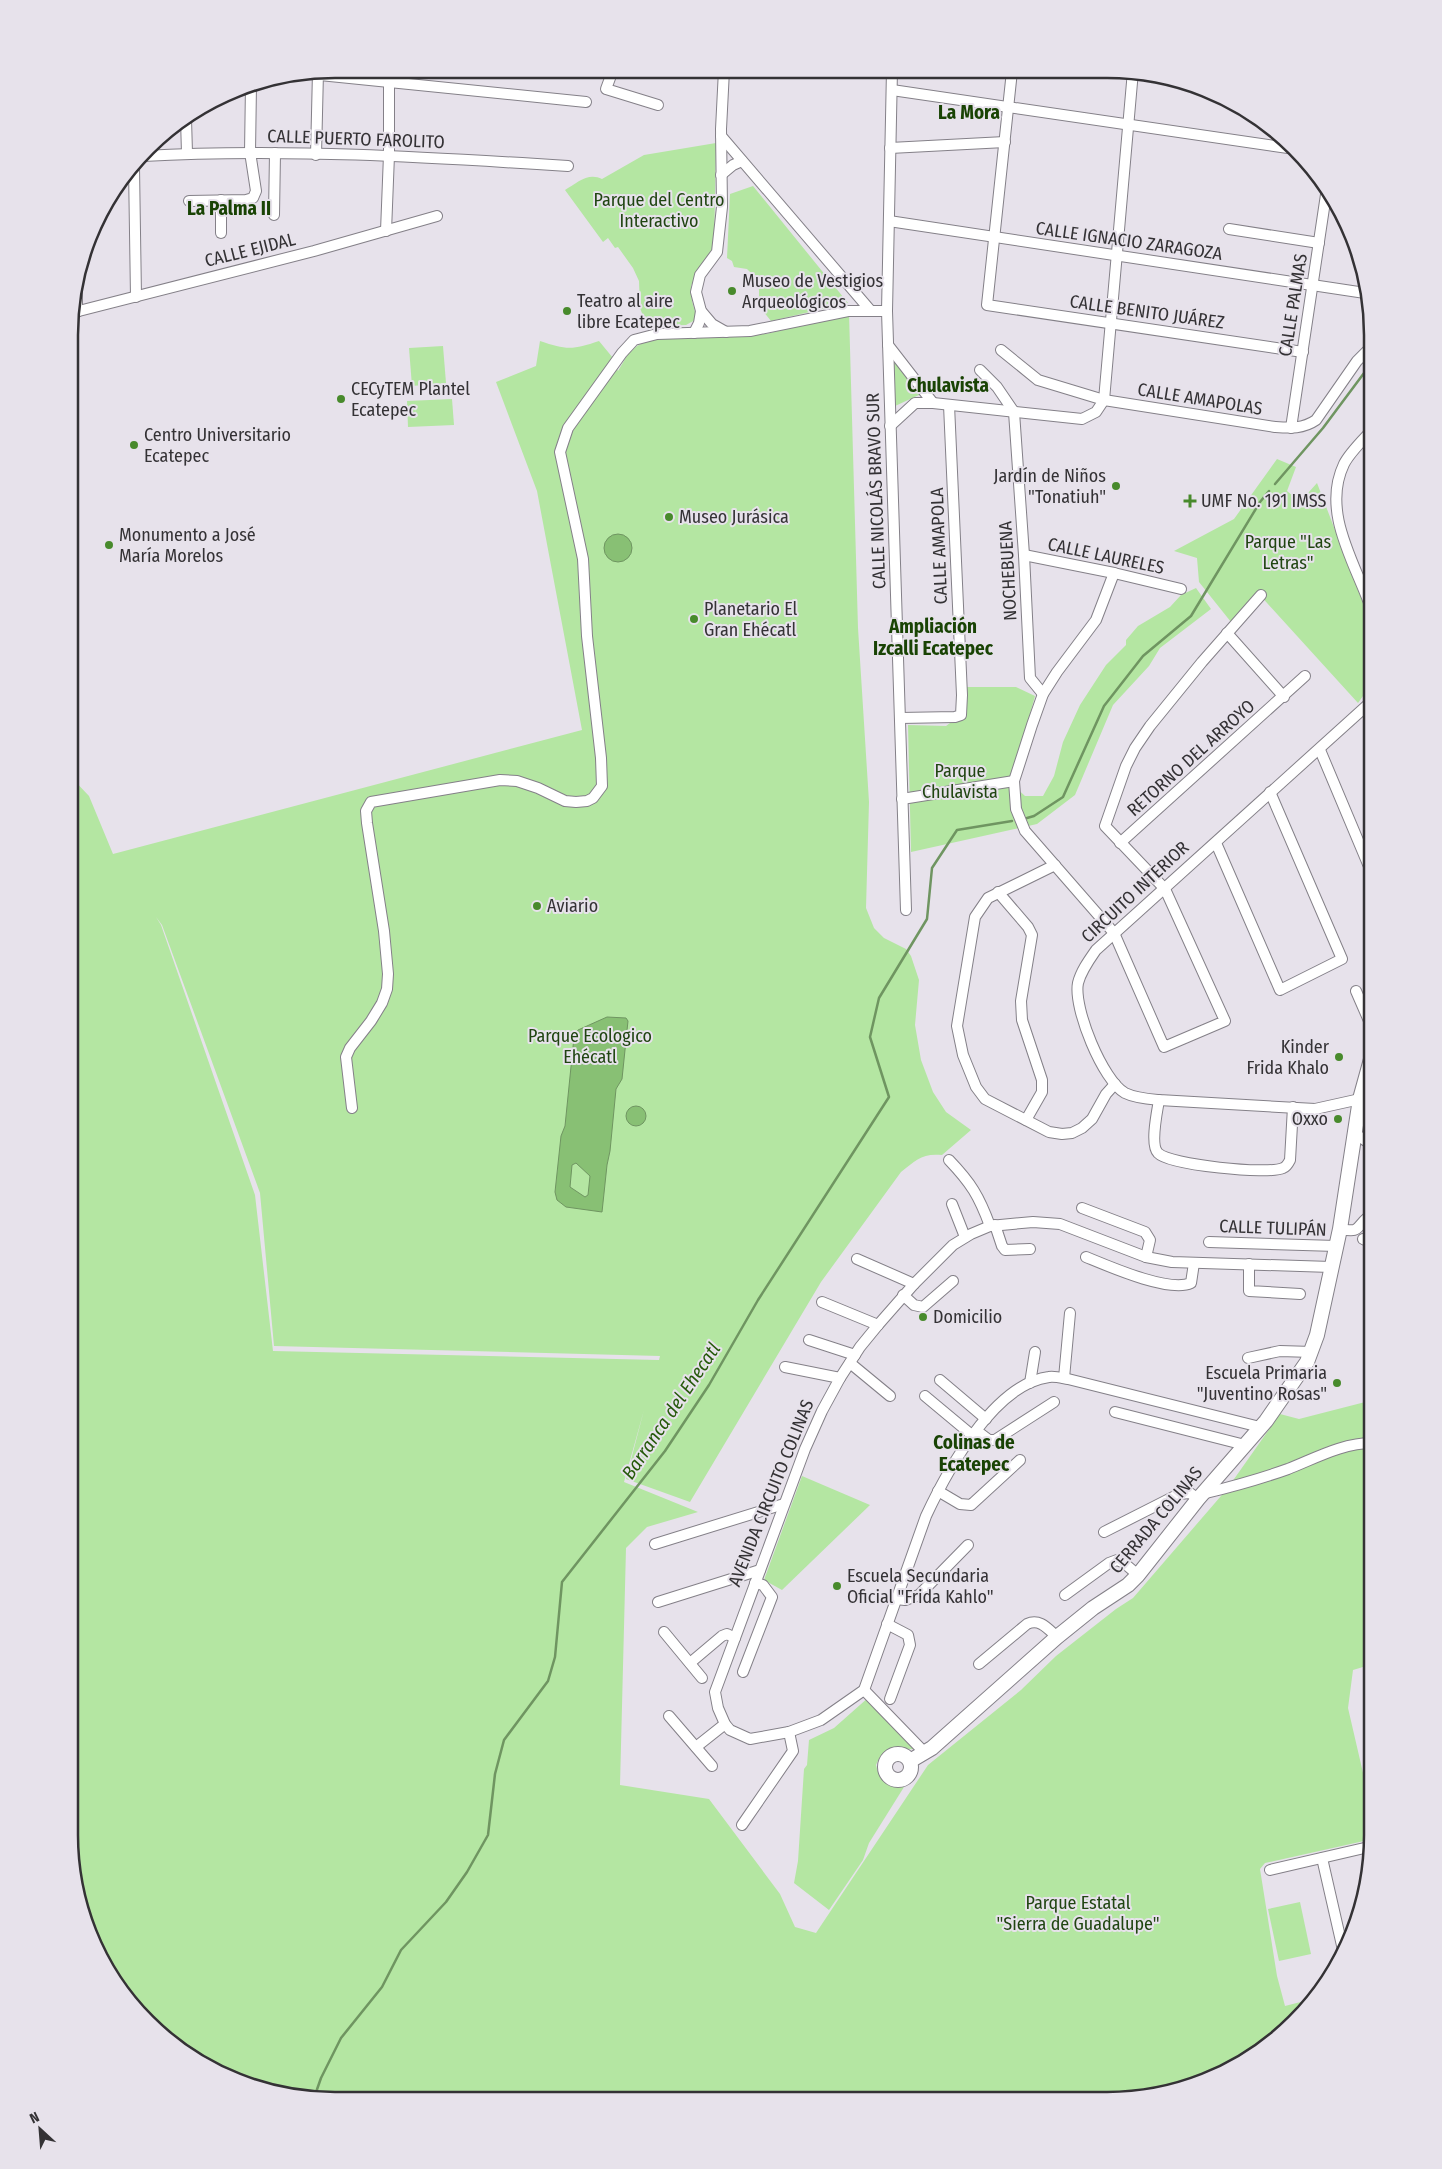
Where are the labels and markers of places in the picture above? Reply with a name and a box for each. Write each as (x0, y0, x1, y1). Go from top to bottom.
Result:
place label: Museo de Vestigios Arqueológicos (742, 270, 883, 313)
marker: Museo de Vestigios Arqueológicos (726, 285, 738, 297)
place label: Teatro al aire libre Ecatepec (577, 290, 680, 333)
marker: Teatro al aire libre Ecatepec (561, 305, 573, 317)
place label: CECyTEM Plantel Ecatepec (351, 378, 470, 421)
marker: CECyTEM Plantel Ecatepec (335, 393, 347, 405)
place label: Centro Universitario Ecatepec (144, 424, 291, 467)
marker: Centro Universitario Ecatepec (128, 439, 140, 451)
place label: Jardín de Niños "Tonatiuh" (994, 465, 1106, 508)
marker: Jardín de Niños "Tonatiuh" (1110, 480, 1122, 492)
place label: UMF No. 191 IMSS (1201, 490, 1326, 512)
marker: UMF No. 191 IMSS (1183, 494, 1197, 508)
place label: Museo Jurásica (679, 506, 789, 528)
marker: Museo Jurásica (663, 511, 675, 523)
place label: Monumento a José María Morelos (119, 524, 256, 567)
marker: Monumento a José María Morelos (103, 539, 115, 551)
place label: Planetario El Gran Ehécatl (704, 598, 798, 641)
marker: Planetario El Gran Ehécatl (688, 613, 700, 625)
place label: Aviario (547, 895, 598, 917)
marker: Aviario (531, 900, 543, 912)
place label: Kinder Frida Khalo (1246, 1036, 1330, 1079)
marker: Kinder Frida Khalo (1333, 1051, 1345, 1063)
place label: Oxxo (1292, 1108, 1328, 1130)
marker: Oxxo (1332, 1113, 1344, 1125)
place label: Domicilio (933, 1306, 1002, 1328)
marker: Domicilio (917, 1311, 929, 1323)
place label: Escuela Primaria "Juventino Rosas" (1197, 1362, 1327, 1405)
marker: Escuela Primaria "Juventino Rosas" (1331, 1377, 1343, 1389)
place label: Escuela Secundaria Oficial "Frida Kahlo" (847, 1565, 994, 1608)
marker: Escuela Secundaria Oficial "Frida Kahlo" (831, 1580, 843, 1592)

